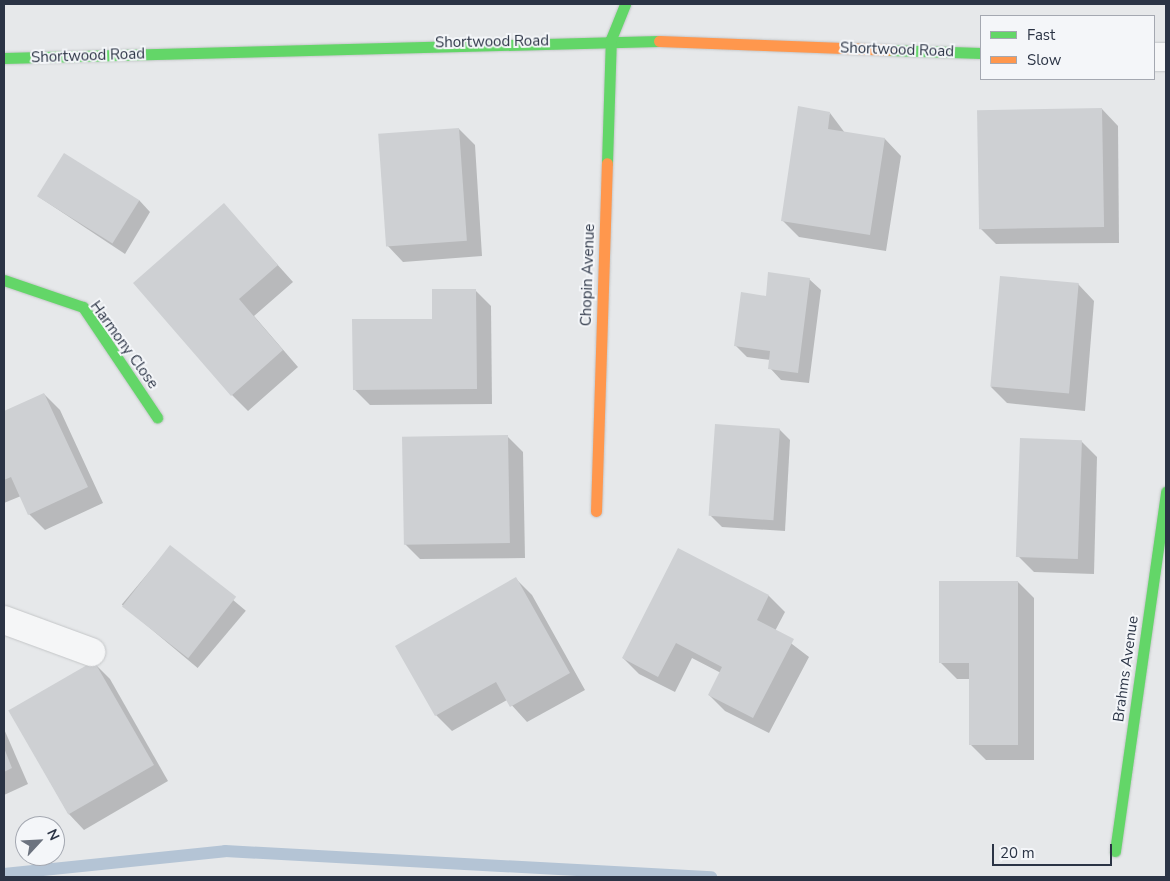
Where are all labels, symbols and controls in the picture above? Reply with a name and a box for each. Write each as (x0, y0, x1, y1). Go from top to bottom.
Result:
legend (980, 15, 1155, 80)
text: Fast (1027, 25, 1055, 45)
street label: Shortwood Road (435, 32, 549, 52)
street label: Shortwood Road (840, 39, 954, 61)
street label: Shortwood Road (31, 45, 145, 67)
text: Slow (1027, 50, 1061, 70)
street label: Chopin Avenue (577, 223, 599, 327)
street label: Harmony Close (86, 298, 162, 392)
street label: Brahms Avenue (1110, 615, 1142, 723)
north arrow (15, 816, 65, 866)
text: N (42, 826, 64, 844)
scale bar (995, 834, 1115, 866)
text: 20 m (1000, 843, 1035, 863)

